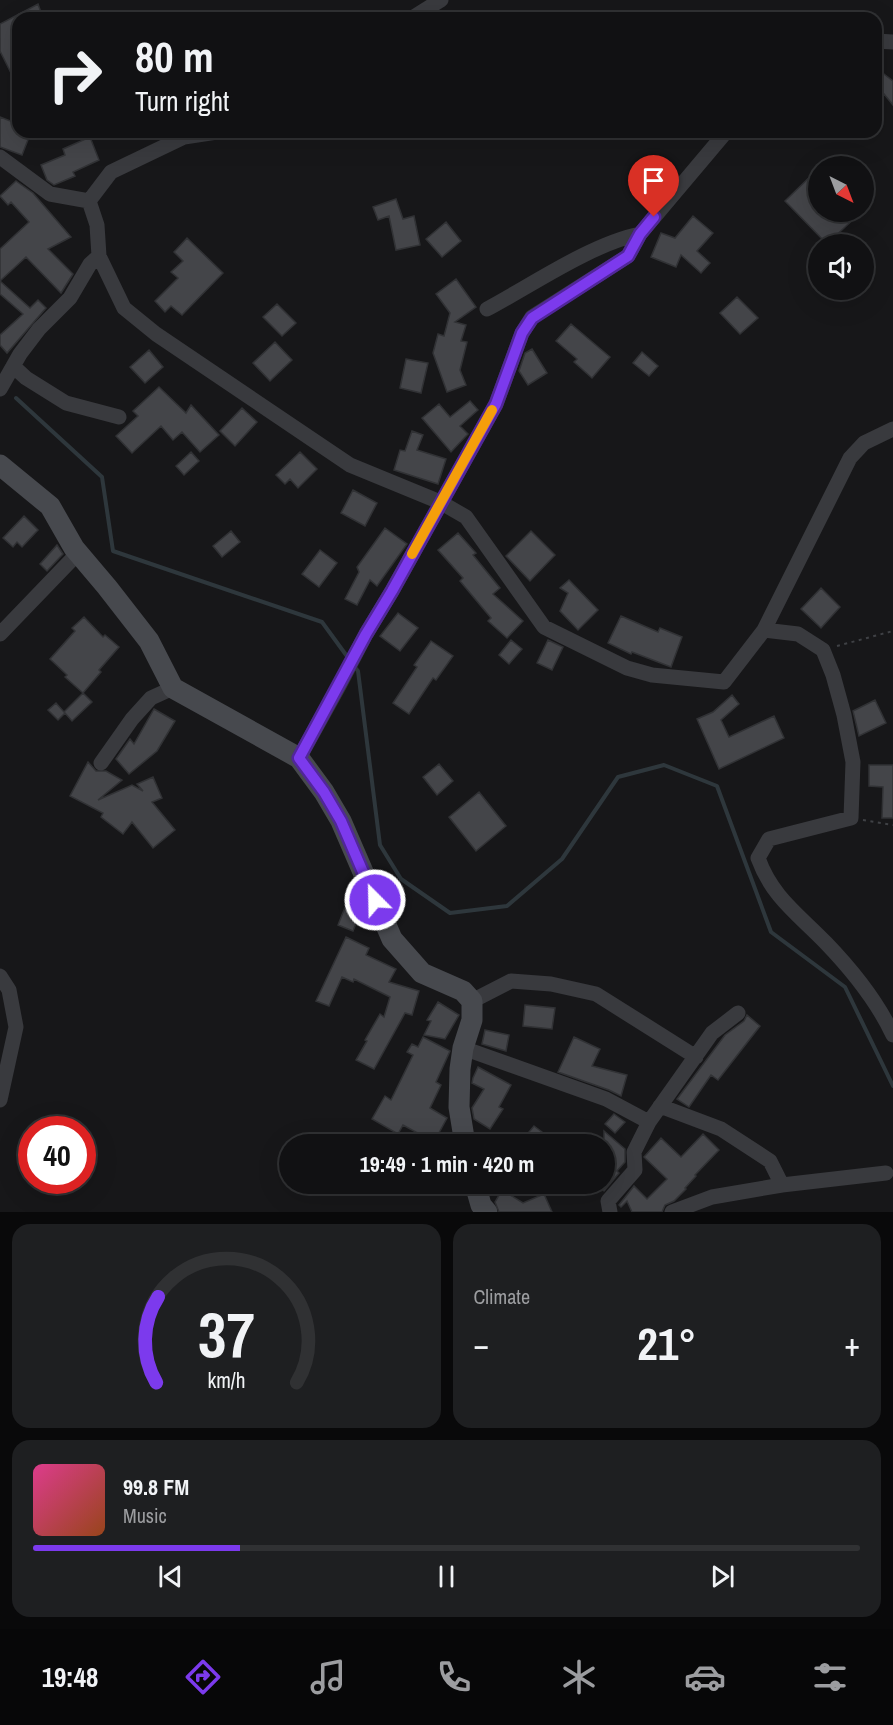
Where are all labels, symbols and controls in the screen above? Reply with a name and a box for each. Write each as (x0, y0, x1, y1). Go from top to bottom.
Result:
text: 80 m (135, 29, 214, 85)
icon: right (36, 36, 114, 114)
text: Turn right (135, 83, 229, 119)
pin (628, 155, 679, 217)
north arrow (808, 156, 874, 222)
map controls (808, 156, 874, 300)
icon: arrive (637, 164, 670, 197)
button: sound (808, 234, 874, 300)
position arrow (343, 868, 407, 932)
speed limit sign: 40 (18, 1116, 96, 1194)
text: 19:49 · 1 min · 420 m (360, 1149, 534, 1179)
text: Climate (474, 1283, 530, 1310)
text: 37 (198, 1292, 255, 1376)
text: 21° (637, 1313, 696, 1374)
text: − (474, 1322, 489, 1366)
text: + (844, 1322, 860, 1366)
text: km/h (207, 1366, 245, 1395)
text: 99.8 FM (123, 1472, 189, 1502)
text: Music (123, 1502, 167, 1529)
icon: previous (154, 1560, 187, 1593)
icon: pause (430, 1560, 463, 1593)
icon: next (706, 1560, 739, 1593)
icon: directions (182, 1656, 224, 1698)
icon: music (307, 1656, 349, 1698)
icon: phone (433, 1656, 475, 1698)
icon: climate (558, 1656, 600, 1698)
icon: car (684, 1656, 726, 1698)
icon: filters (809, 1656, 851, 1698)
text: 19:48 (42, 1659, 98, 1695)

